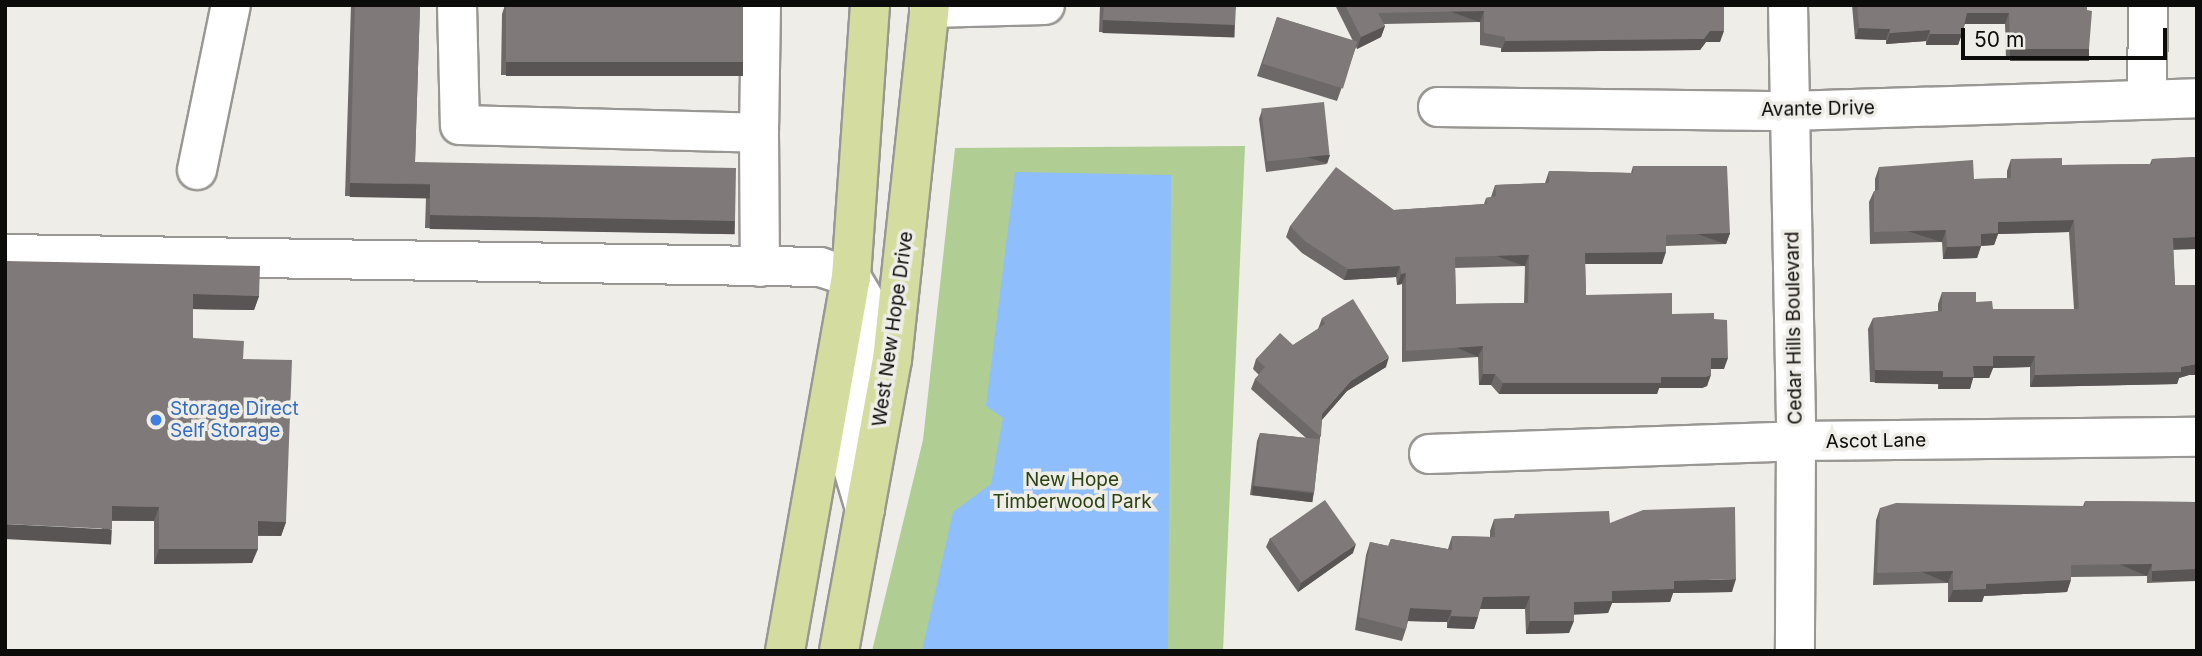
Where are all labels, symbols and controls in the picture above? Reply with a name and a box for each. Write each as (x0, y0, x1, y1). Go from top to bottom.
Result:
scale bar (1964, 14, 2170, 58)
text: 50 m (1974, 27, 2024, 52)
street label: Avante Drive (1761, 97, 1875, 121)
street label: West New Hope Drive (868, 230, 918, 428)
street label: Cedar Hills Boulevard (1781, 231, 1807, 425)
place label: Storage Direct Self Storage (170, 398, 299, 442)
marker: Storage Direct Self Storage (148, 412, 164, 428)
street label: Ascot Lane (1825, 429, 1927, 453)
park label: New Hope Timberwood Park (992, 469, 1152, 513)

